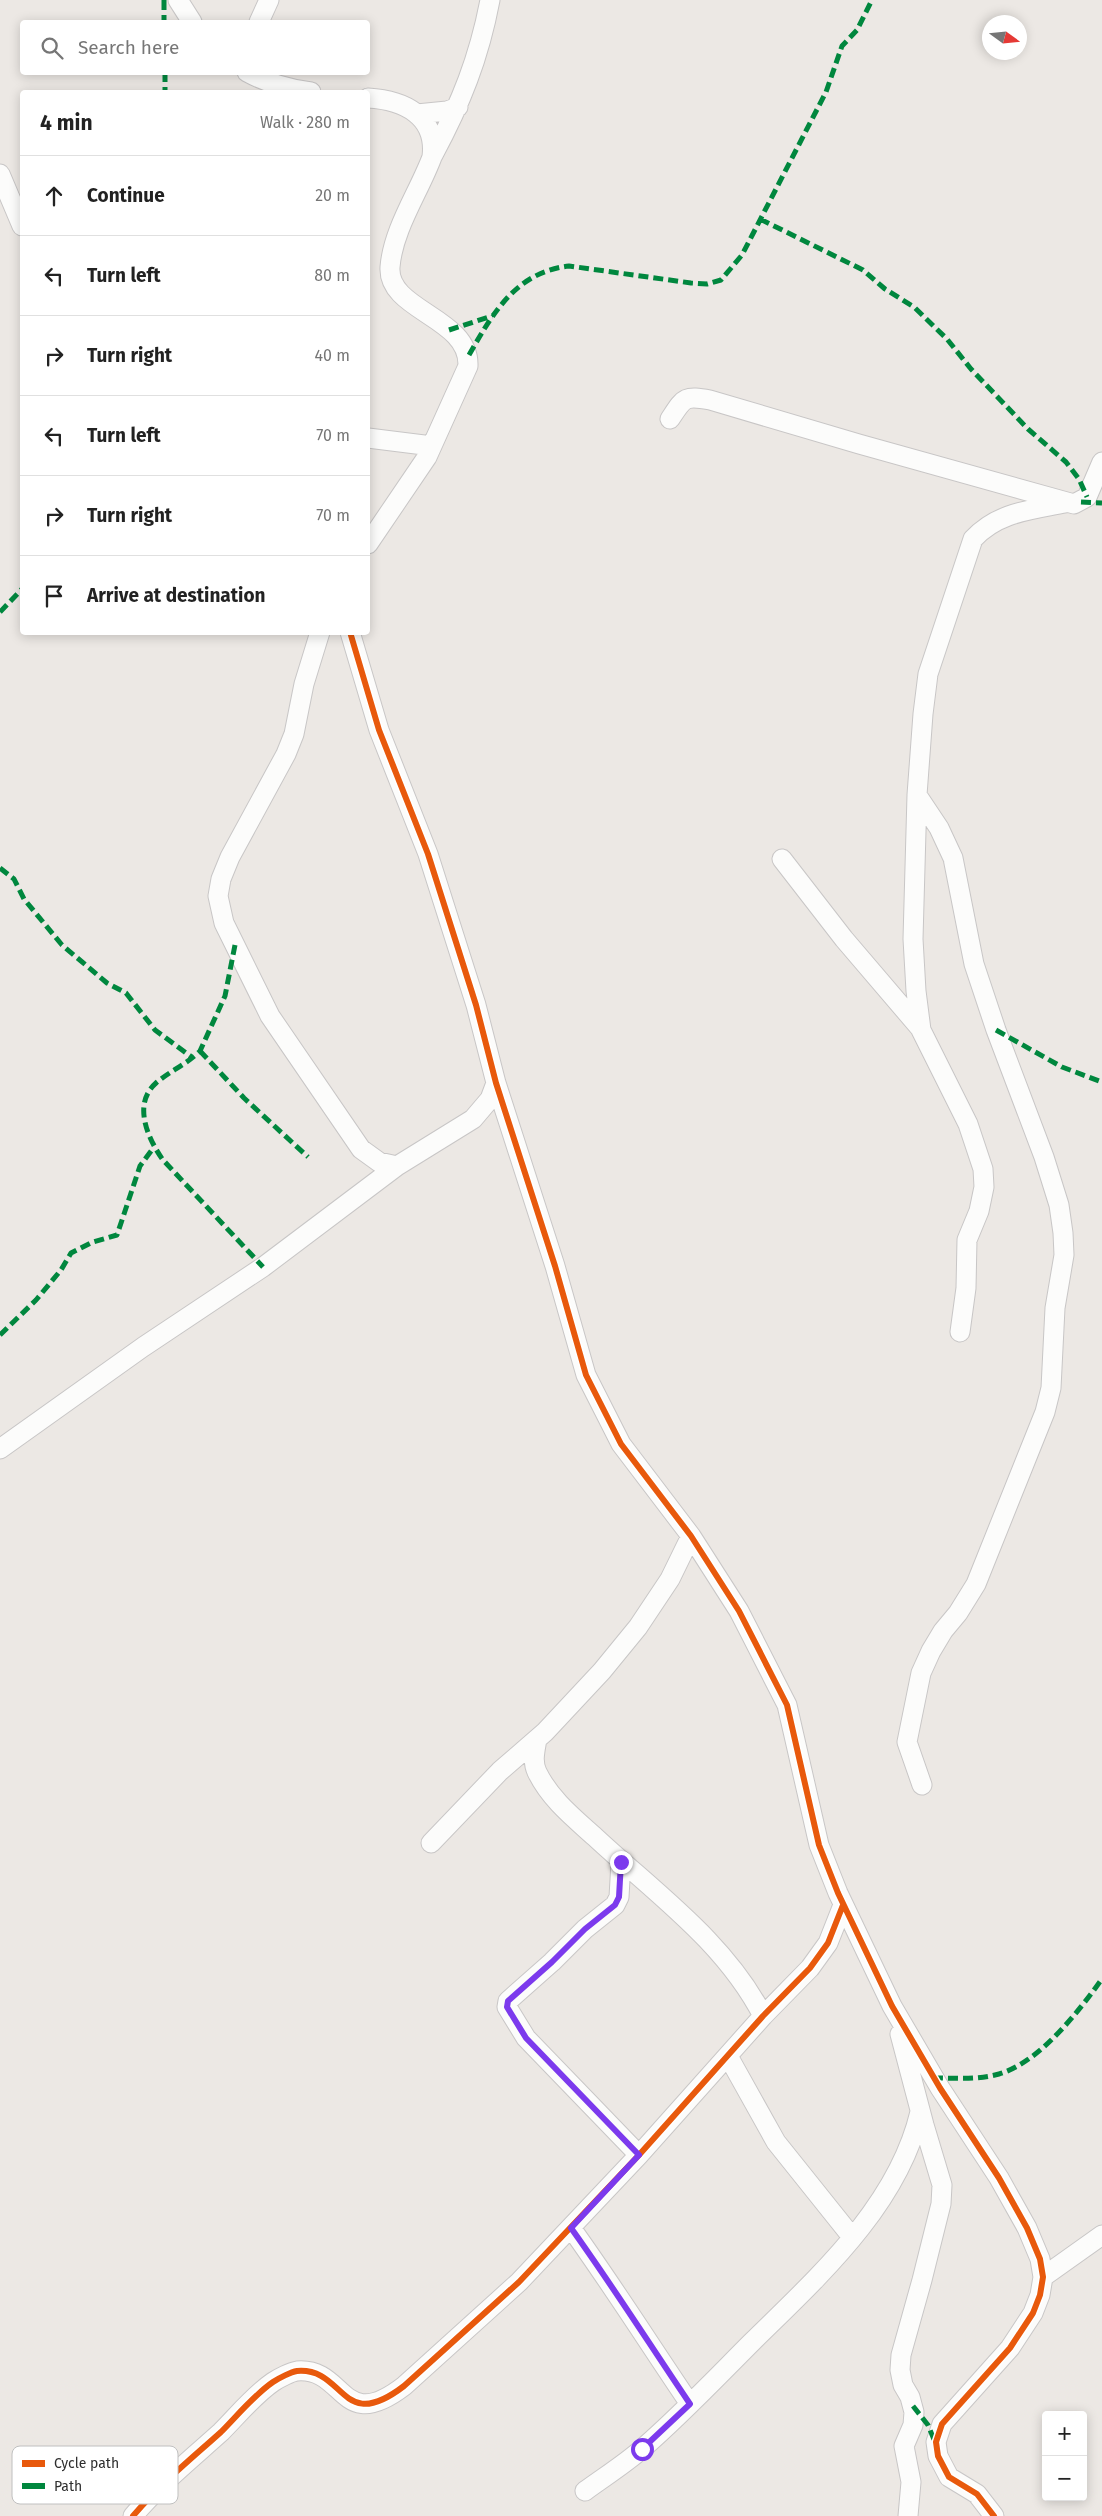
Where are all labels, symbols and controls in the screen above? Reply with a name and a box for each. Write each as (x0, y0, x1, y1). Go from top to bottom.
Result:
north arrow (982, 15, 1027, 60)
search box (20, 20, 370, 75)
icon: search (38, 34, 66, 62)
text: Search here (78, 36, 179, 59)
text: 4 min (40, 110, 93, 136)
text: Walk · 280 m (260, 113, 350, 132)
icon: ahead (40, 182, 68, 210)
text: Continue (87, 184, 165, 207)
text: 20 m (315, 186, 350, 205)
icon: left (40, 262, 68, 290)
text: Turn left (87, 264, 161, 287)
text: 80 m (314, 266, 350, 285)
icon: right (40, 342, 68, 370)
text: Turn right (87, 344, 172, 367)
text: 40 m (315, 346, 350, 365)
icon: left (40, 422, 68, 450)
text: Turn left (87, 424, 161, 447)
text: 70 m (316, 426, 350, 445)
icon: right (40, 502, 68, 530)
text: Turn right (87, 504, 172, 527)
text: 70 m (316, 506, 350, 525)
icon: arrive (40, 582, 68, 610)
text: Arrive at destination (87, 584, 266, 607)
route end (610, 1851, 633, 1874)
map controls (1042, 2411, 1087, 2501)
button: + (1042, 2411, 1087, 2456)
route start (631, 2438, 654, 2461)
legend (12, 2446, 178, 2504)
text: Cycle path (54, 2455, 119, 2472)
button: − (1042, 2456, 1087, 2501)
text: Path (54, 2478, 82, 2495)

